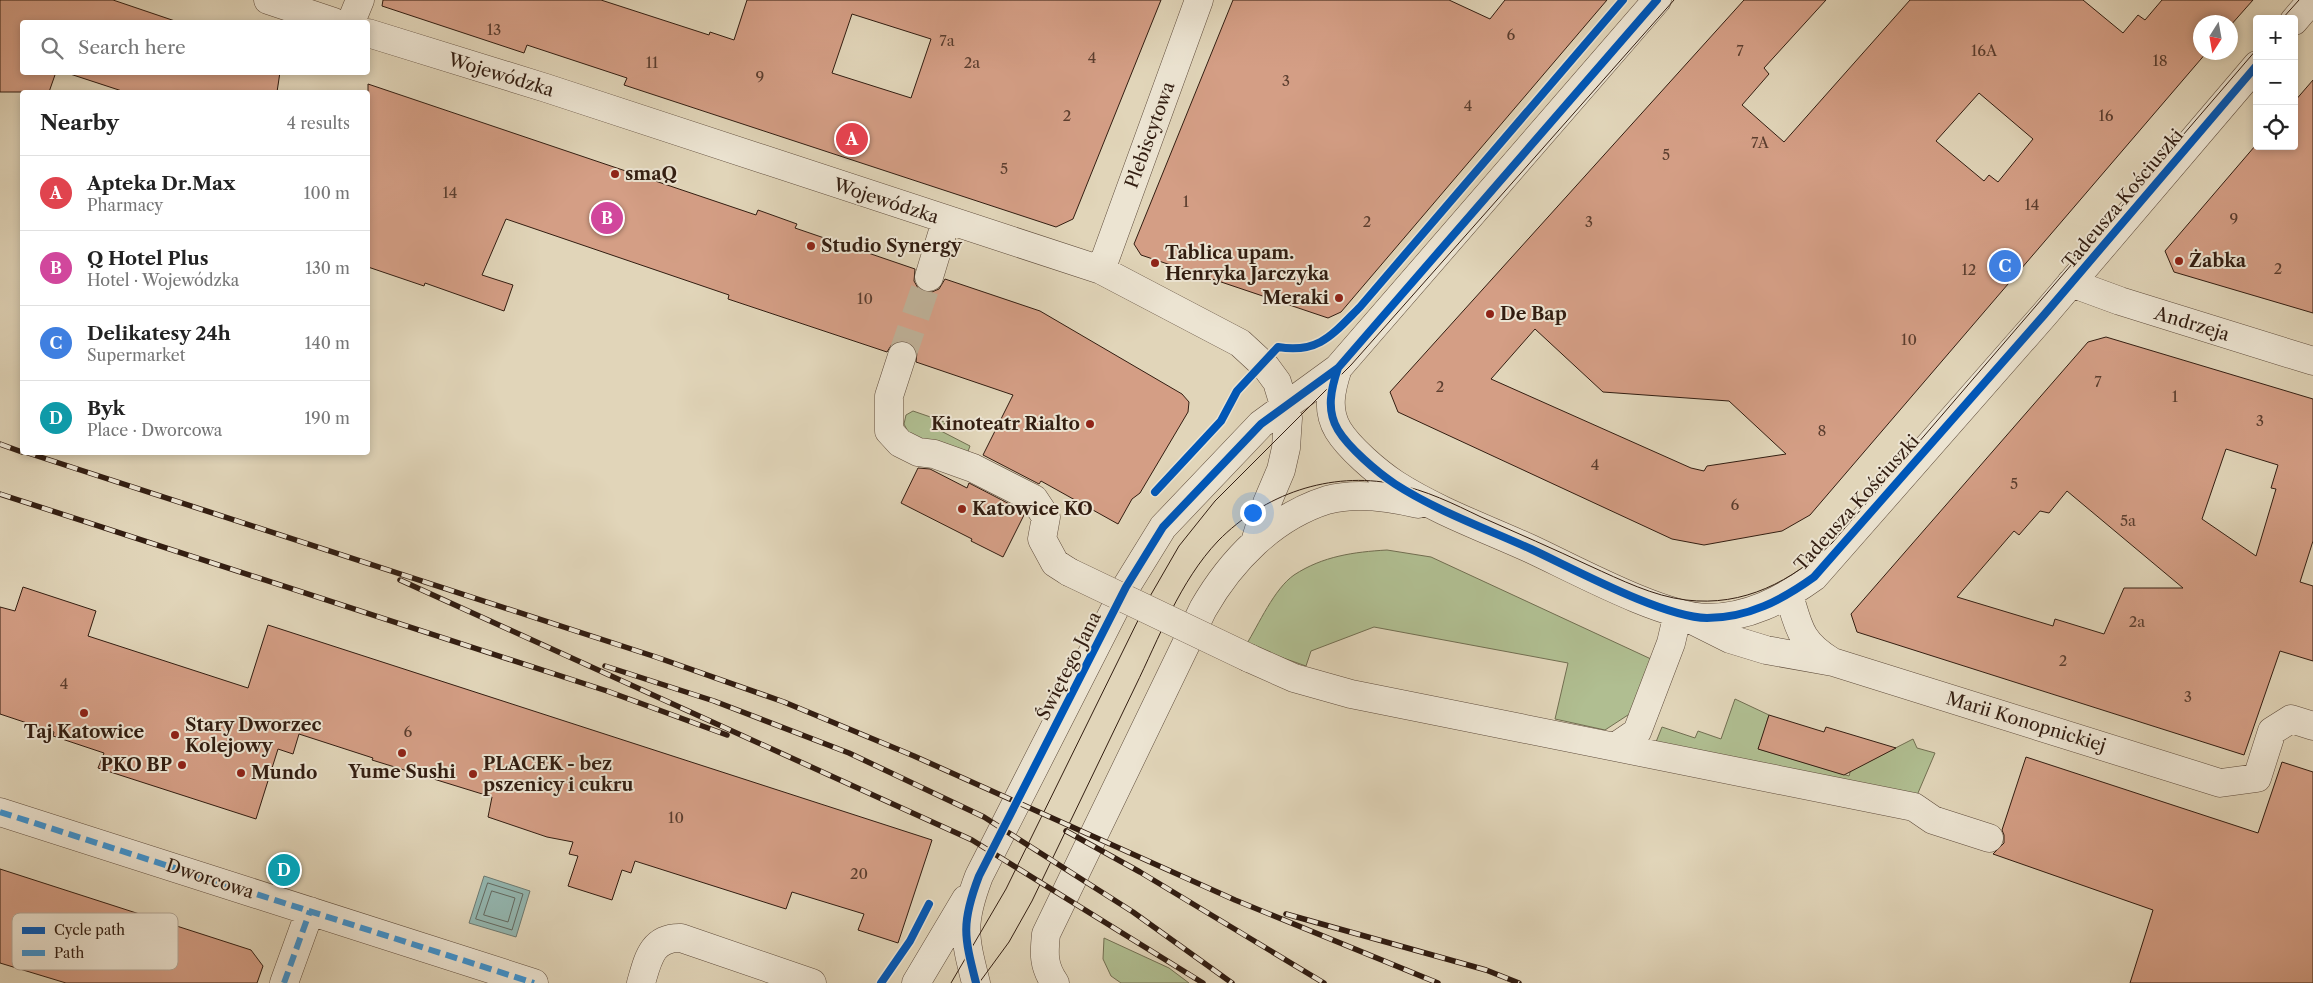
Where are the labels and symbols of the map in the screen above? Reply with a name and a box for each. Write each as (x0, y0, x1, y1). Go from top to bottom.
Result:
north arrow (2193, 15, 2238, 60)
house number: 13 (487, 20, 501, 39)
house number: 6 (1507, 25, 1516, 44)
house number: 7a (939, 31, 955, 50)
house number: 7 (1736, 41, 1744, 60)
house number: 16A (1971, 41, 1998, 60)
street label: Wojewódzka (445, 48, 557, 102)
house number: 4 (1088, 48, 1096, 67)
house number: 18 (2152, 51, 2168, 70)
house number: 11 (646, 53, 659, 72)
house number: 2a (964, 53, 980, 72)
house number: 9 (756, 67, 764, 86)
house number: 3 (1282, 71, 1290, 90)
street label: Plebiscytowa (1121, 78, 1180, 191)
house number: 4 (1464, 96, 1472, 115)
house number: 2 (1063, 106, 1071, 125)
house number: 16 (2098, 106, 2114, 125)
pin: A (836, 120, 868, 158)
street label: Tadeusza Kościuszki (2058, 124, 2188, 273)
house number: 7A (1751, 133, 1770, 152)
house number: 5 (1662, 145, 1670, 164)
house number: 5 (1000, 159, 1008, 178)
place label: smaQ (625, 163, 678, 185)
marker: smaQ (609, 168, 621, 180)
street label: Wojewódzka (830, 173, 942, 229)
house number: 14 (443, 183, 457, 202)
house number: 1 (1183, 192, 1190, 211)
house number: 14 (2025, 195, 2039, 214)
pin: B (591, 199, 623, 237)
house number: 9 (2230, 209, 2238, 228)
house number: 2 (1363, 212, 1371, 231)
house number: 3 (1585, 212, 1593, 231)
place label: Studio Synergy (821, 235, 963, 257)
marker: Studio Synergy (805, 240, 817, 252)
place label: Tablica upam. Henryka Jarczyka (1165, 242, 1330, 285)
pin: C (1989, 247, 2021, 285)
place label: Żabka (2189, 249, 2247, 272)
marker: Żabka (2173, 255, 2185, 267)
marker: Tablica upam. Henryka Jarczyka (1149, 257, 1161, 269)
house number: 2 (2274, 259, 2282, 278)
house number: 12 (1962, 260, 1976, 279)
place label: Meraki (1262, 287, 1330, 309)
house number: 10 (857, 289, 873, 308)
marker: Meraki (1333, 292, 1345, 304)
street label: Andrzeja (2151, 302, 2233, 346)
place label: De Bap (1500, 303, 1567, 325)
marker: De Bap (1484, 308, 1496, 320)
house number: 10 (1901, 330, 1917, 349)
house number: 7 (2094, 372, 2102, 391)
house number: 2 (1436, 377, 1444, 396)
house number: 1 (2172, 387, 2179, 406)
house number: 3 (2256, 411, 2264, 430)
place label: Kinoteatr Rialto (931, 413, 1080, 435)
marker: Kinoteatr Rialto (1084, 418, 1096, 430)
house number: 8 (1818, 421, 1827, 440)
street label: Tadeusza Kościuszki (1790, 430, 1924, 576)
house number: 4 (1591, 455, 1599, 474)
house number: 5 (2010, 474, 2018, 493)
house number: 6 (1731, 495, 1740, 514)
place label: Katowice KO (972, 498, 1093, 520)
your location (1240, 500, 1266, 526)
marker: Katowice KO (956, 503, 968, 515)
house number: 5a (2120, 511, 2136, 530)
street label: Świętego Jana (1031, 607, 1106, 724)
house number: 2a (2129, 612, 2145, 631)
house number: 2 (2059, 651, 2067, 670)
house number: 4 (60, 674, 68, 693)
street label: Marii Konopnickiej (1943, 687, 2109, 757)
house number: 3 (2184, 687, 2192, 706)
marker: Taj Katowice (78, 707, 90, 719)
place label: Stary Dworzec Kolejowy (185, 714, 322, 757)
place label: Taj Katowice (24, 721, 144, 743)
house number: 6 (404, 722, 413, 741)
marker: Stary Dworzec Kolejowy (169, 729, 181, 741)
marker: Yume Sushi (396, 747, 408, 759)
place label: PLACEK - bez pszenicy i cukru (483, 753, 633, 796)
place label: PKO BP (101, 754, 172, 776)
marker: PKO BP (176, 759, 188, 771)
place label: Yume Sushi (347, 761, 456, 783)
place label: Mundo (251, 762, 317, 784)
marker: Mundo (235, 767, 247, 779)
marker: PLACEK - bez pszenicy i cukru (467, 768, 479, 780)
house number: 10 (668, 808, 684, 827)
pin: D (268, 851, 300, 889)
street label: Dworcowa (163, 854, 257, 904)
house number: 20 (850, 864, 868, 883)
legend (12, 913, 178, 970)
text: Cycle path (54, 921, 125, 939)
text: Path (54, 944, 84, 962)

